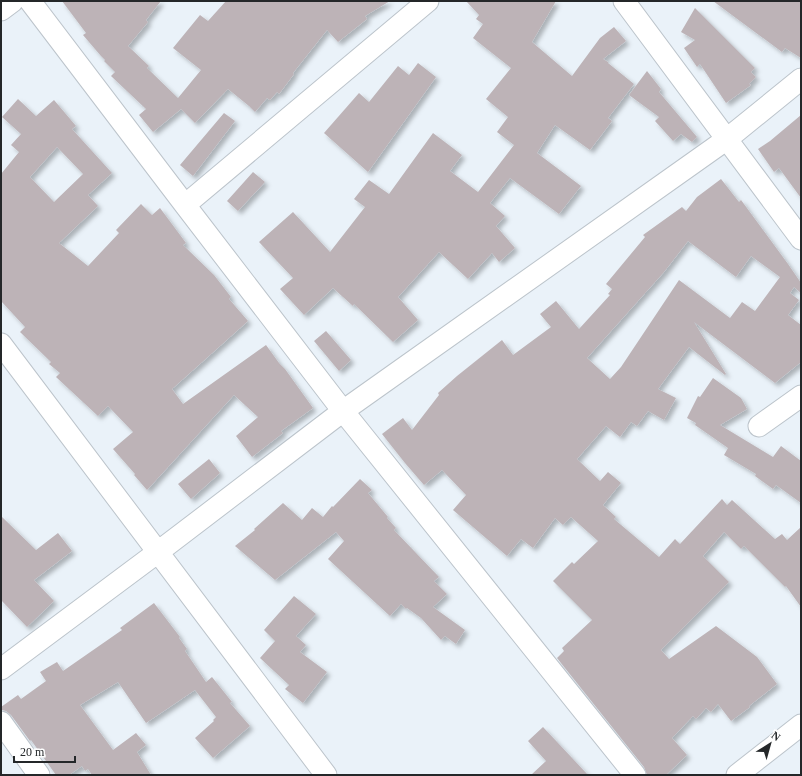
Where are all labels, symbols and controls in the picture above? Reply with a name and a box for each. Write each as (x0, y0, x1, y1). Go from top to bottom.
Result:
north arrow (750, 724, 790, 764)
text: N (769, 729, 783, 743)
scale bar (14, 738, 75, 764)
text: 20 m (20, 745, 45, 759)

